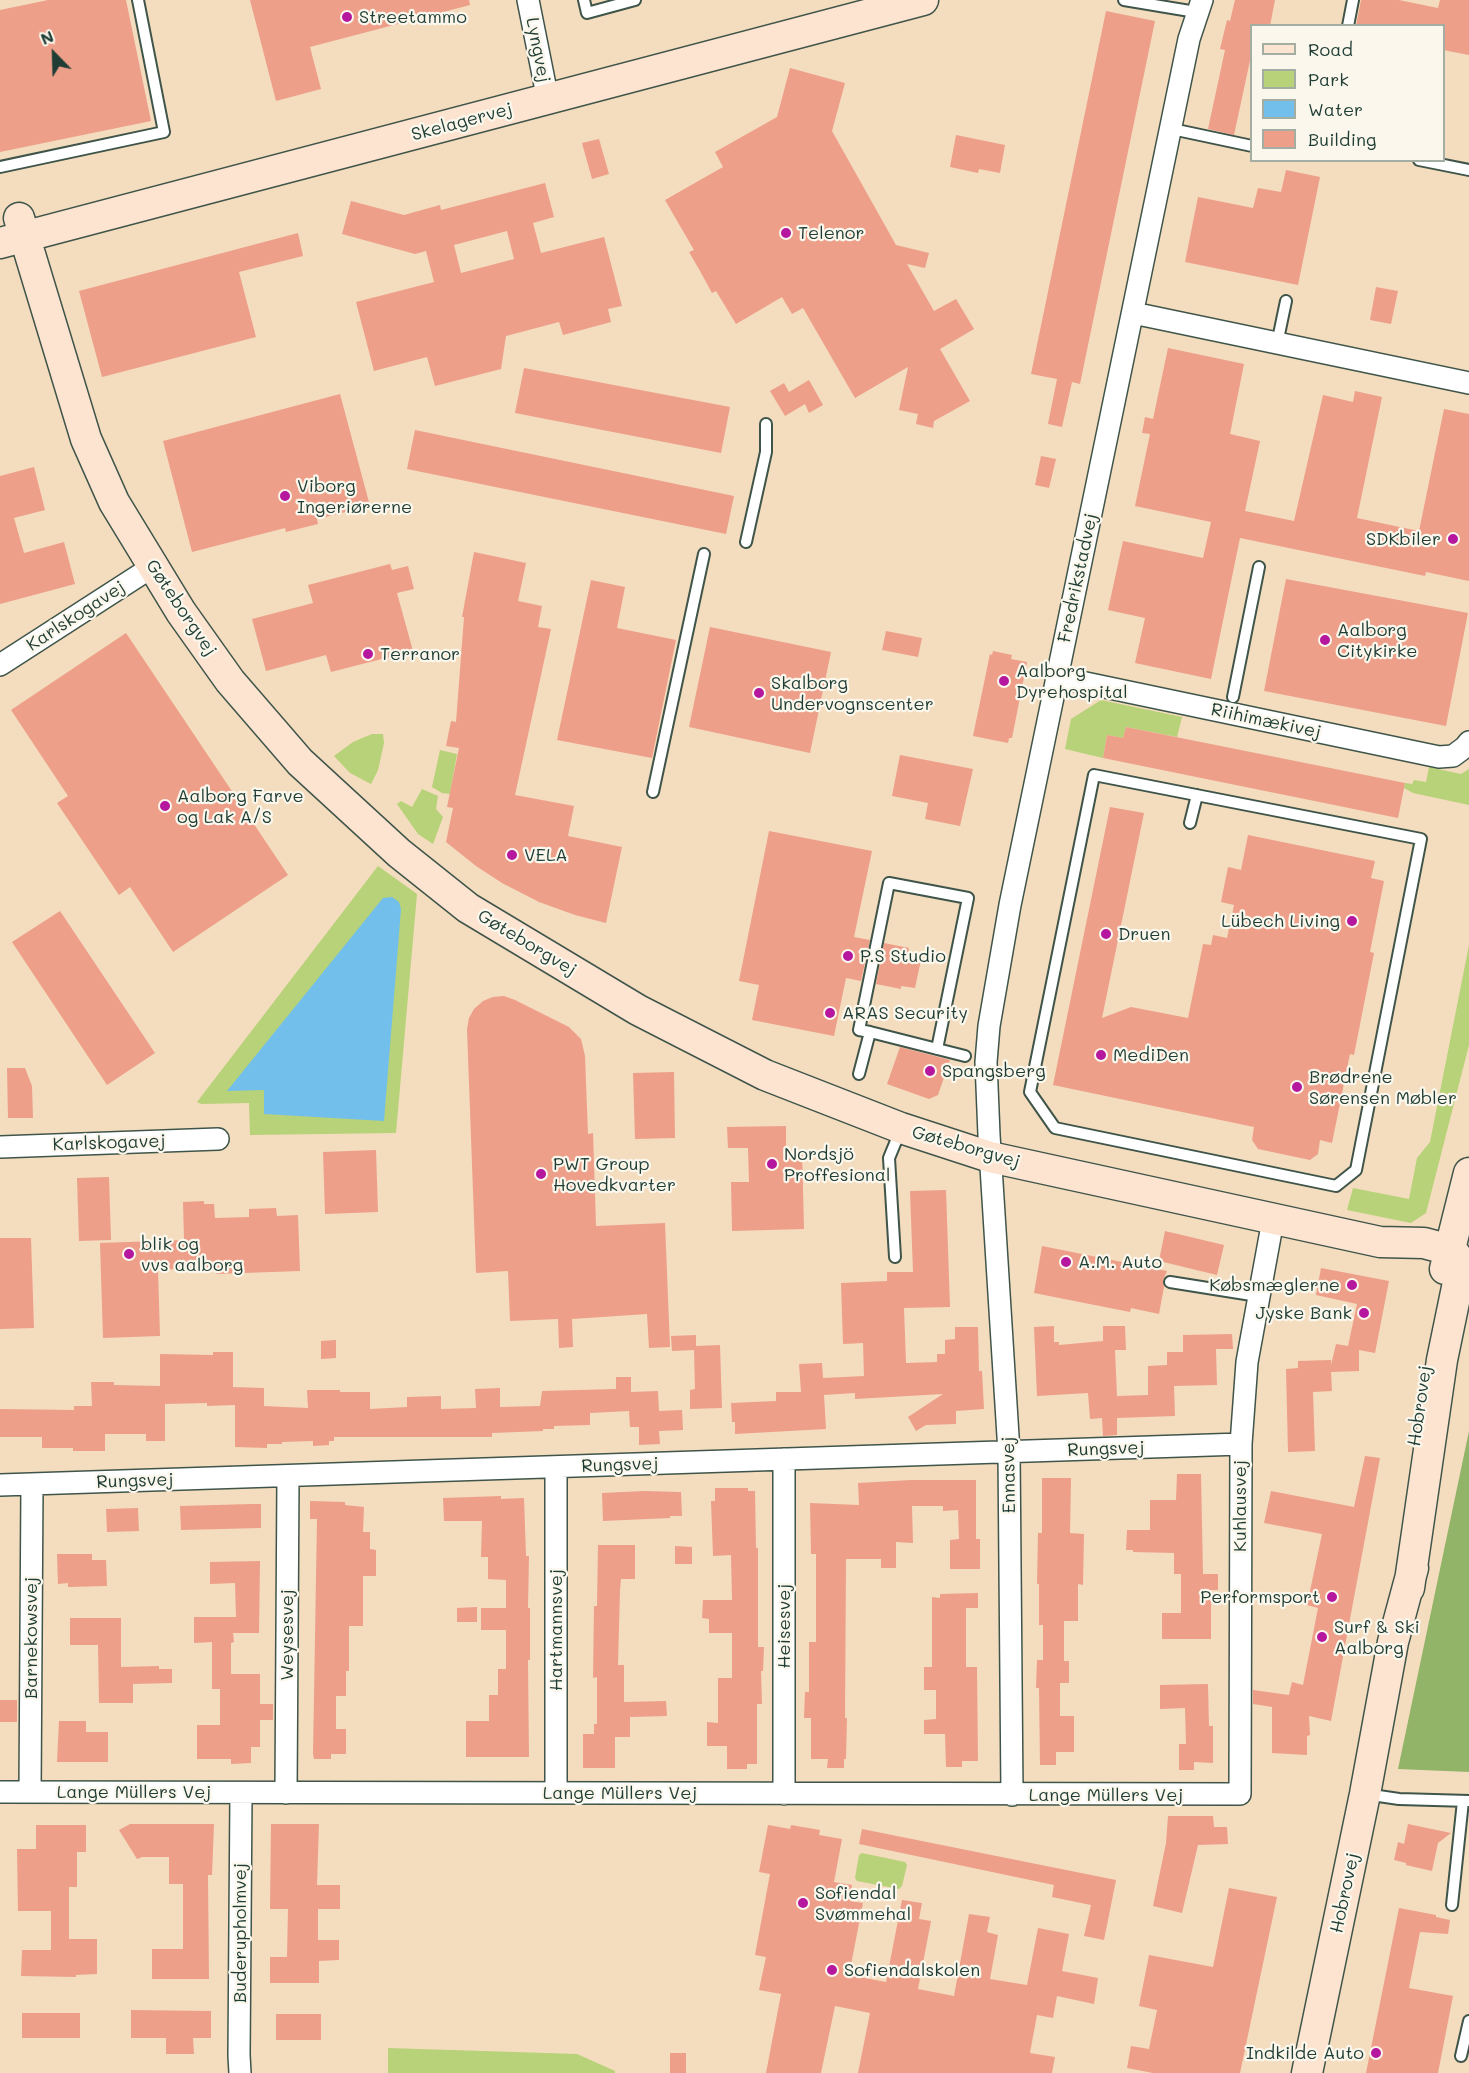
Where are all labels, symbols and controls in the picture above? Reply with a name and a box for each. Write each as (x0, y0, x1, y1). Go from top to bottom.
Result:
place label: Streetammo (359, 6, 467, 28)
marker: Streetammo (340, 10, 354, 24)
street label: Lyngvej (521, 16, 555, 84)
north arrow (24, 24, 84, 84)
legend (1250, 24, 1445, 162)
text: N (37, 25, 56, 49)
text: Road (1308, 37, 1353, 61)
text: Park (1308, 67, 1349, 91)
text: Water (1308, 97, 1363, 121)
street label: Skelagervej (409, 98, 515, 146)
text: Building (1308, 127, 1376, 151)
place label: Telenor (798, 222, 865, 244)
marker: Telenor (779, 226, 793, 240)
place label: Viborg Ingeriørerne (297, 475, 412, 518)
marker: Viborg Ingeriørerne (278, 489, 292, 503)
street label: Fredrikstadvej (1054, 511, 1102, 645)
place label: SDKbiler (1366, 528, 1441, 550)
marker: SDKbiler (1446, 532, 1460, 546)
street label: Gøteborgvej (141, 556, 221, 660)
street label: Karlskogavej (23, 576, 129, 656)
place label: Aalborg Citykirke (1337, 619, 1417, 662)
marker: Aalborg Citykirke (1318, 633, 1332, 647)
place label: Terranor (380, 643, 460, 665)
marker: Terranor (361, 647, 375, 661)
place label: Aalborg Dyrehospital (1016, 660, 1128, 702)
place label: Skalborg Undervognscenter (771, 672, 934, 714)
marker: Aalborg Dyrehospital (997, 674, 1011, 688)
marker: Skalborg Undervognscenter (752, 686, 766, 700)
street label: Riihimækivej (1209, 699, 1323, 743)
place label: Aalborg Farve og Lak A/S (177, 785, 304, 828)
marker: Aalborg Farve og Lak A/S (158, 799, 172, 813)
place label: VELA (524, 844, 568, 866)
marker: VELA (505, 848, 519, 862)
street label: Gøteborgvej (474, 905, 580, 981)
place label: Lübech Living (1221, 910, 1340, 932)
marker: Lübech Living (1345, 914, 1359, 928)
place label: Druen (1118, 923, 1170, 945)
marker: Druen (1099, 927, 1113, 941)
place label: P.S Studio (860, 945, 946, 967)
marker: P.S Studio (841, 949, 855, 963)
place label: ARAS Security (842, 1002, 968, 1024)
marker: ARAS Security (823, 1006, 837, 1020)
place label: MediDen (1113, 1044, 1189, 1066)
marker: MediDen (1094, 1048, 1108, 1062)
place label: Spangsberg (942, 1060, 1046, 1082)
marker: Spangsberg (923, 1064, 937, 1078)
place label: Brødrene Sørensen Møbler (1309, 1066, 1457, 1108)
marker: Brødrene Sørensen Møbler (1290, 1080, 1304, 1094)
street label: Gøteborgvej (909, 1121, 1023, 1173)
street label: Karlskogavej (52, 1130, 166, 1156)
place label: Nordsjö Proffesional (784, 1143, 890, 1186)
place label: PWT Group Hovedkvarter (553, 1153, 676, 1196)
marker: Nordsjö Proffesional (765, 1157, 779, 1171)
marker: PWT Group Hovedkvarter (534, 1167, 548, 1181)
place label: blik og vvs aalborg (141, 1233, 243, 1276)
marker: blik og vvs aalborg (122, 1247, 136, 1261)
place label: A.M. Auto (1078, 1251, 1162, 1273)
marker: A.M. Auto (1059, 1255, 1073, 1269)
place label: Købsmæglerne (1209, 1274, 1340, 1296)
marker: Købsmæglerne (1345, 1278, 1359, 1292)
place label: Jyske Bank (1256, 1302, 1352, 1324)
marker: Jyske Bank (1357, 1306, 1371, 1320)
street label: Hobrovej (1404, 1364, 1436, 1448)
street label: Ennasvej (998, 1436, 1020, 1514)
street label: Rungsvej (1067, 1437, 1145, 1461)
street label: Rungsvej (581, 1453, 659, 1477)
street label: Kuhlausvej (1229, 1460, 1251, 1552)
street label: Rungsvej (96, 1469, 174, 1493)
street label: Hartmannsvej (545, 1569, 567, 1691)
street label: Barnekowsvej (20, 1577, 42, 1699)
street label: Heisesvej (773, 1584, 795, 1668)
place label: Performsport (1200, 1586, 1320, 1608)
street label: Weysesvej (276, 1589, 298, 1681)
marker: Performsport (1325, 1590, 1339, 1604)
place label: Surf & Ski Aalborg (1334, 1616, 1420, 1658)
marker: Surf & Ski Aalborg (1315, 1630, 1329, 1644)
street label: Lange Müllers Vej (57, 1781, 211, 1803)
street label: Lange Müllers Vej (543, 1782, 697, 1804)
street label: Lange Müllers Vej (1029, 1784, 1183, 1806)
street label: Hobrovej (1326, 1851, 1364, 1935)
street label: Buderupholmvej (229, 1863, 251, 2003)
place label: Sofiendal Svømmehal (815, 1882, 911, 1924)
marker: Sofiendal Svømmehal (796, 1896, 810, 1910)
place label: Sofiendalskolen (844, 1959, 980, 1981)
marker: Sofiendalskolen (825, 1963, 839, 1977)
place label: Indkilde Auto (1246, 2042, 1364, 2064)
marker: Indkilde Auto (1369, 2046, 1383, 2060)

